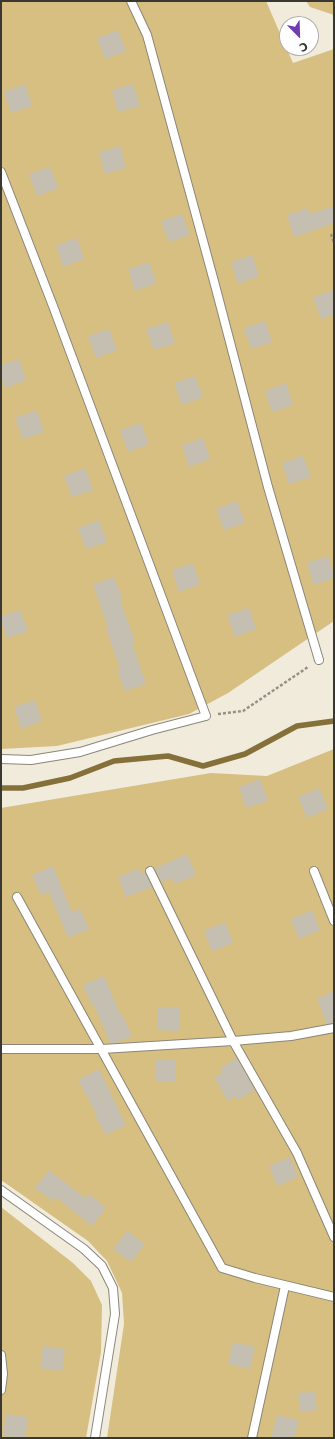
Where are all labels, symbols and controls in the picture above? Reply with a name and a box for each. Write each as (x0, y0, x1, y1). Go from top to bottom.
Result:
north arrow (279, 16, 319, 56)
text: С (297, 39, 310, 54)

